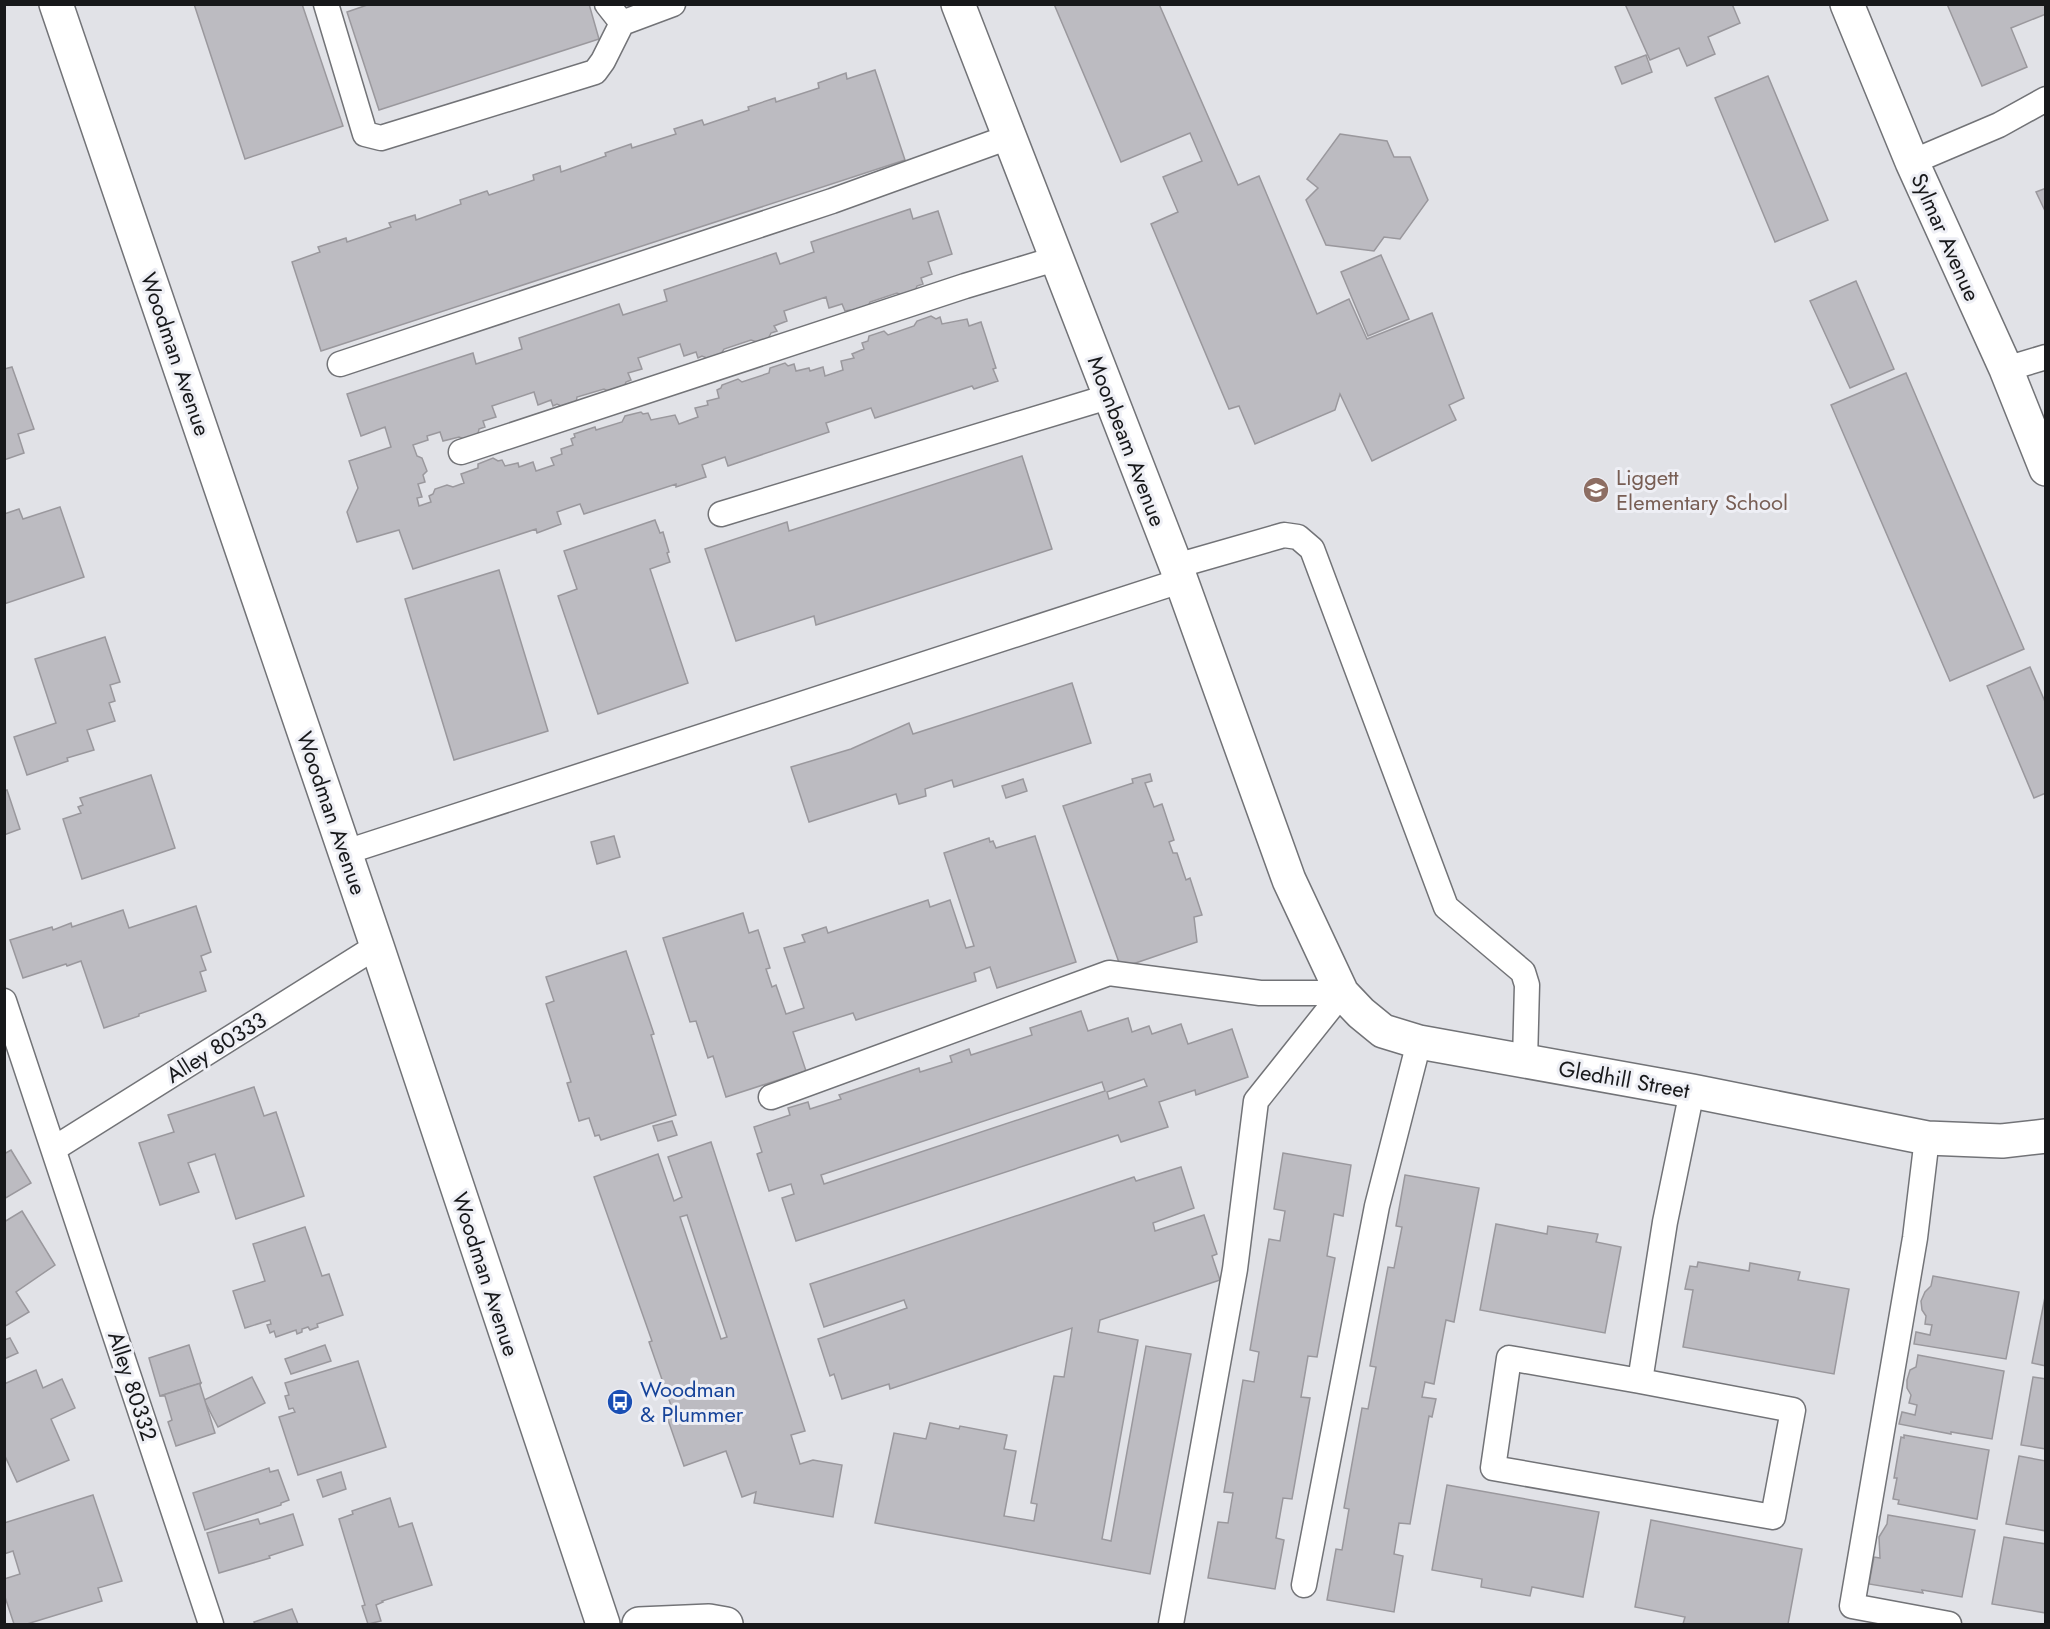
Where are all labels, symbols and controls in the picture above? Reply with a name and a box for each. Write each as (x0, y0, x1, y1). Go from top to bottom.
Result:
street label: Sylmar Avenue (1903, 168, 1989, 306)
street label: Woodman Avenue (133, 268, 219, 440)
street label: Moonbeam Avenue (1080, 351, 1174, 531)
place label: Liggett Elementary School (1616, 461, 1788, 518)
school or university icon: Liggett Elementary School (1581, 475, 1611, 505)
street label: Woodman Avenue (289, 727, 375, 899)
street label: Alley 80333 (160, 1003, 272, 1091)
street label: Gledhill Street (1556, 1052, 1693, 1106)
street label: Woodman Avenue (444, 1188, 528, 1360)
street label: Alley 80332 (100, 1327, 166, 1445)
place label: Woodman & Plummer (640, 1373, 744, 1430)
bus stop icon: Woodman & Plummer (605, 1387, 635, 1417)

